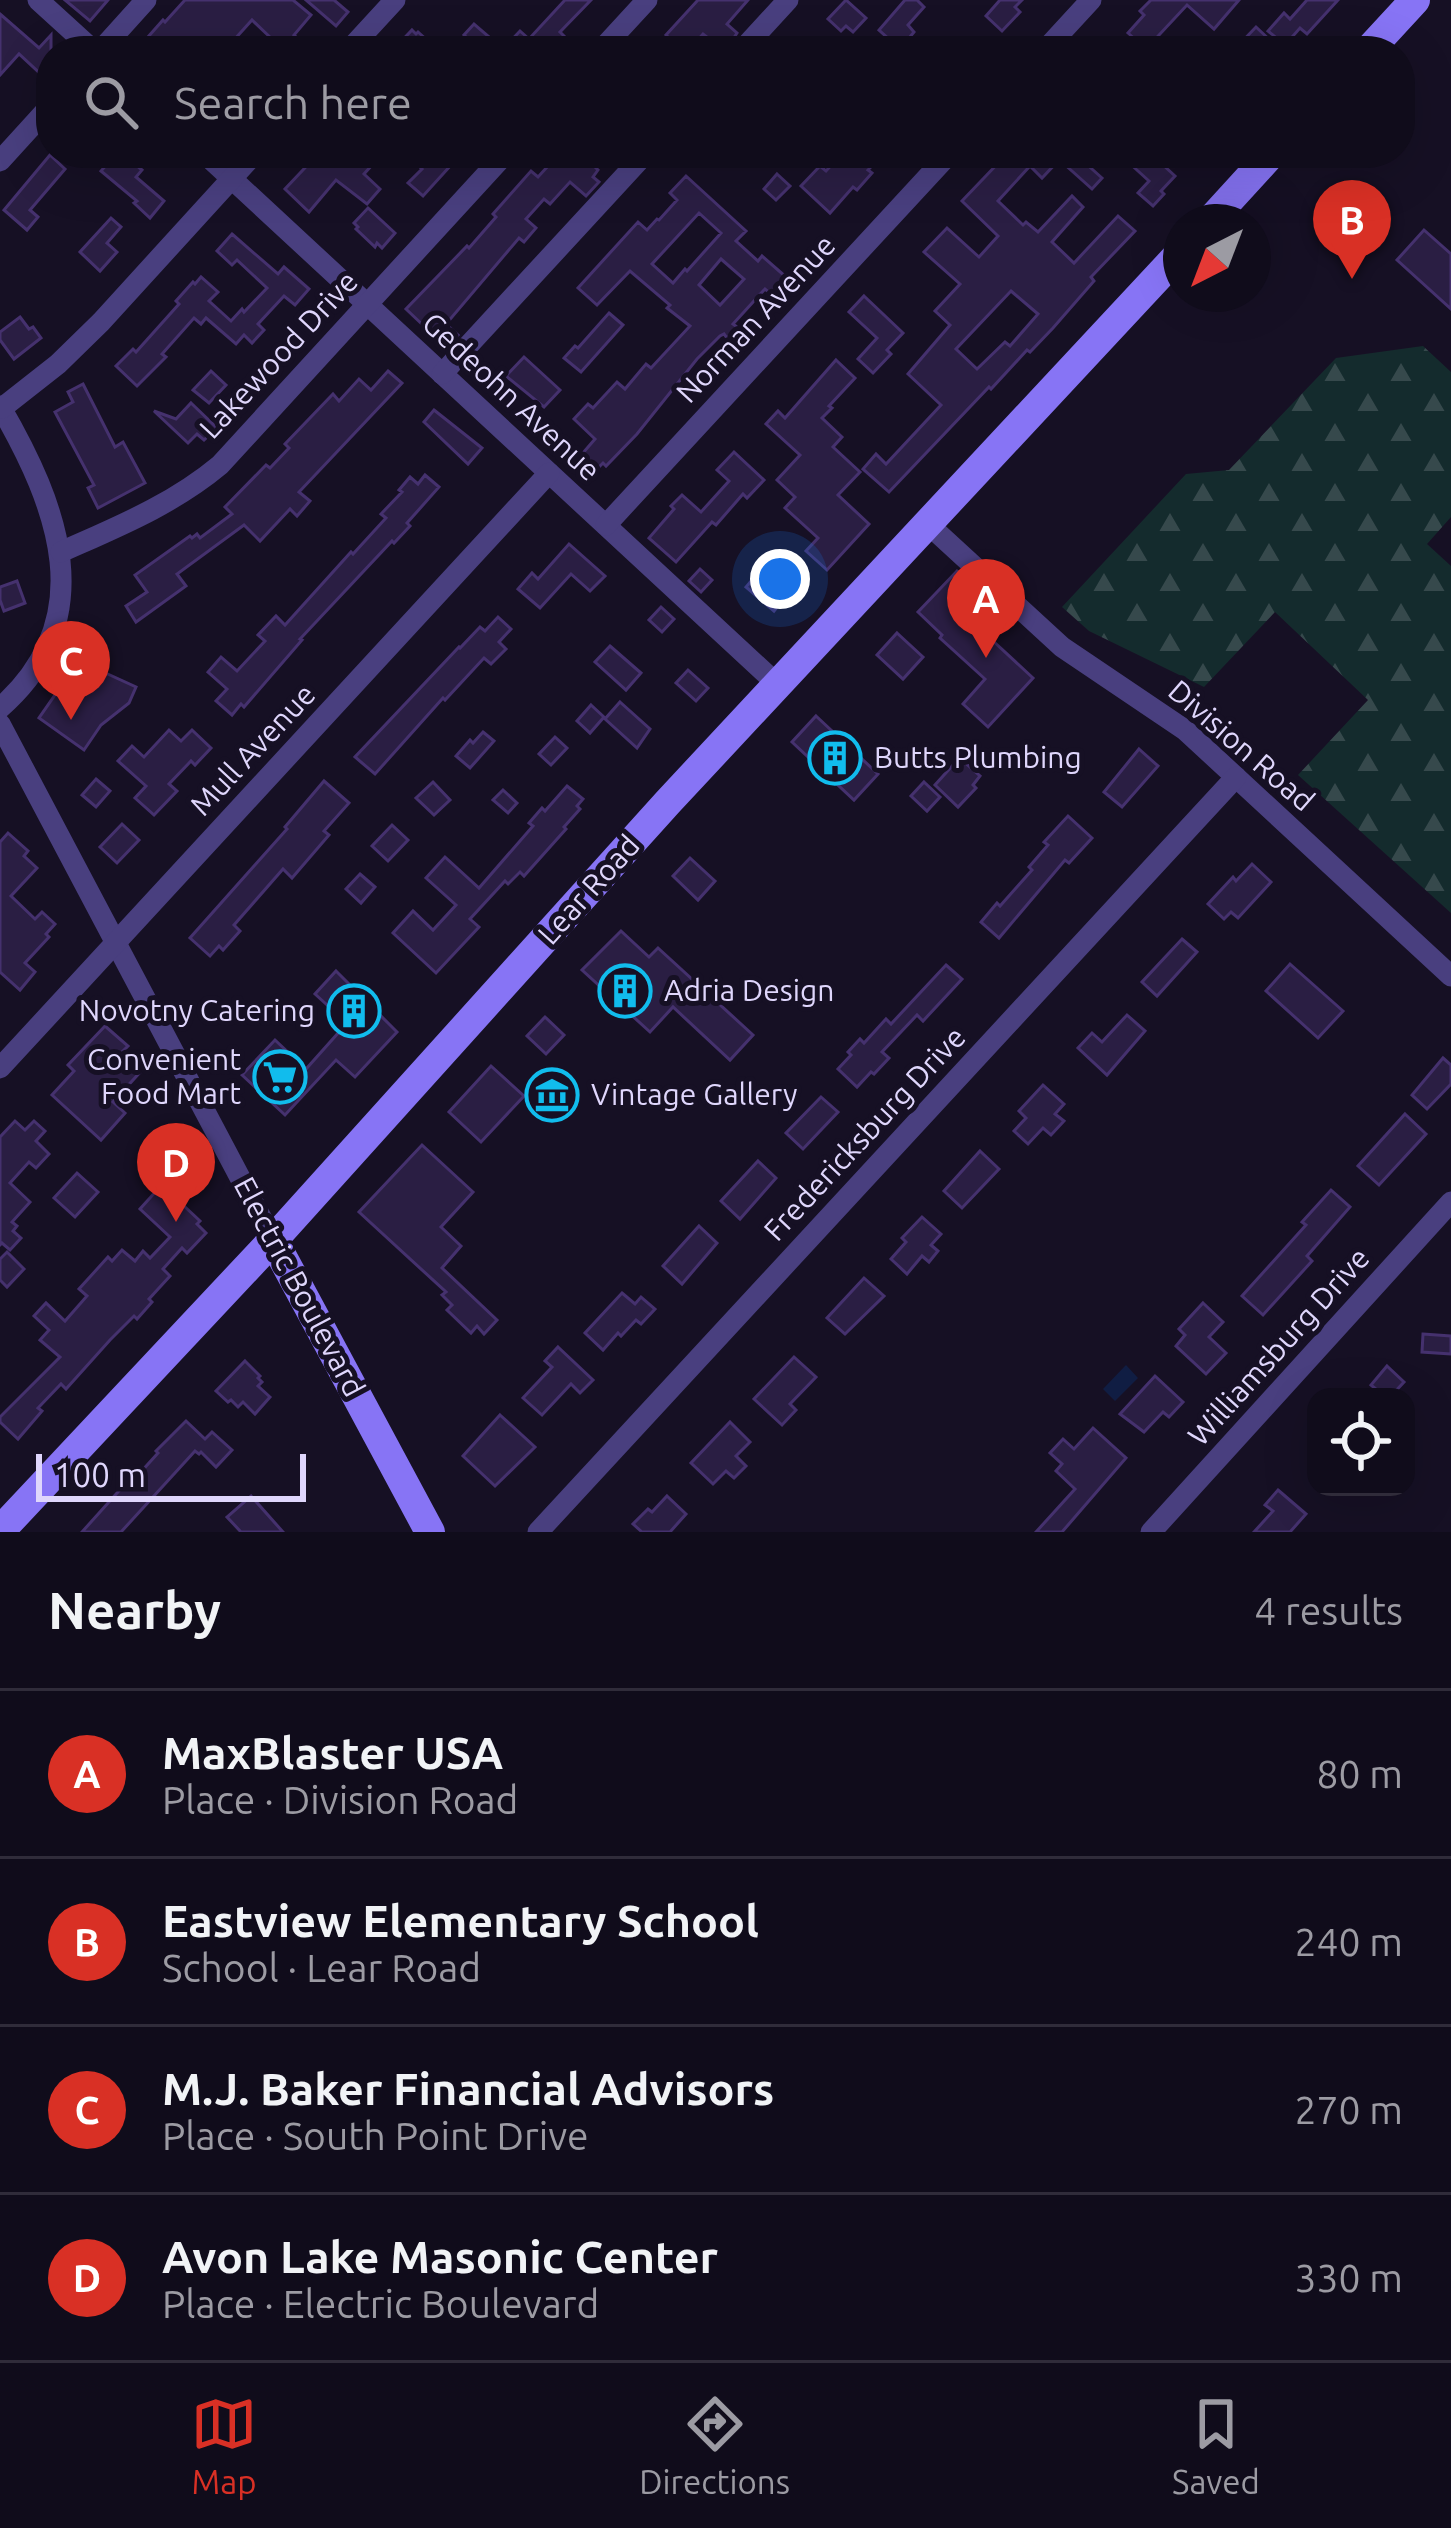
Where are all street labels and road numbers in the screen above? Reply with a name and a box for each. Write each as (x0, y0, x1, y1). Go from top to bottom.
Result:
street label: Norman Avenue (669, 227, 842, 409)
street label: Lakewood Drive (192, 264, 364, 445)
street label: Gedeohn Avenue (416, 305, 607, 487)
street label: Division Road (1162, 673, 1321, 818)
street label: Mull Avenue (183, 677, 322, 822)
street label: Lear Road (531, 828, 646, 951)
street label: Fredericksburg Drive (757, 1020, 972, 1247)
street label: Electric Boulevard (228, 1171, 372, 1402)
street label: Williamsburg Drive (1181, 1241, 1376, 1452)

